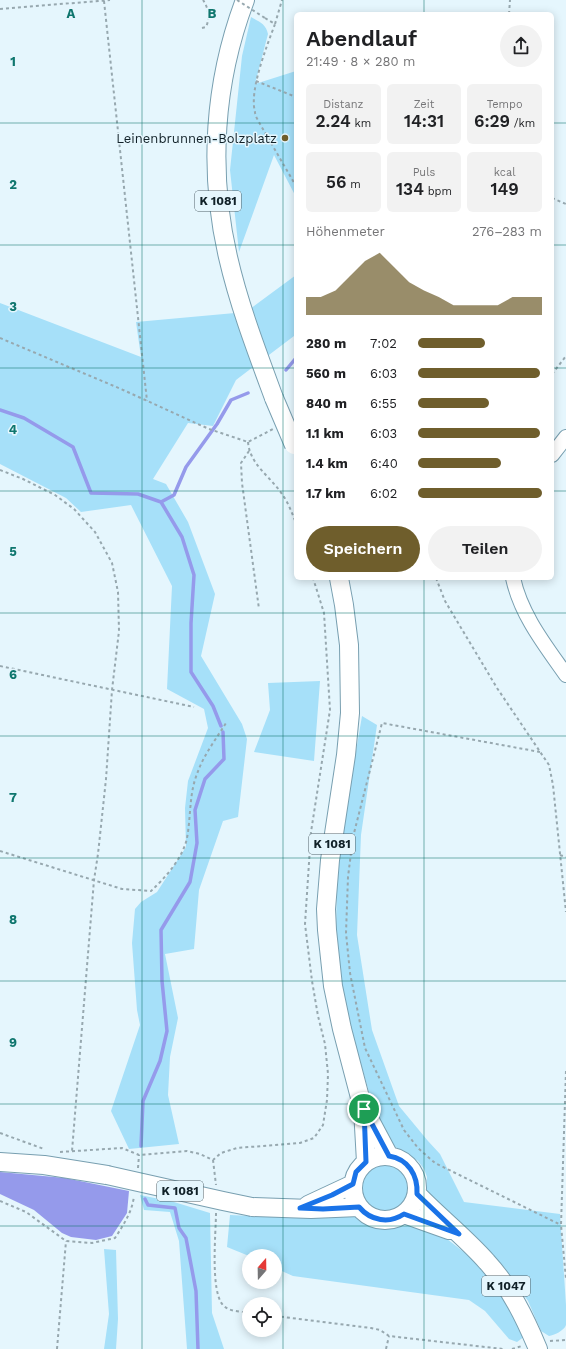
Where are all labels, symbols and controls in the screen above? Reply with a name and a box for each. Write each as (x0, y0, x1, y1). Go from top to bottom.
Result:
text: A (67, 6, 76, 21)
text: B (208, 6, 217, 21)
button: share (500, 25, 542, 67)
text: Abendlauf (306, 26, 417, 51)
text: 1 (10, 54, 16, 69)
text: 21:49 · 8 × 280 m (306, 54, 416, 69)
text: Distanz (323, 98, 363, 111)
text: Zeit (414, 98, 434, 111)
text: Tempo (487, 98, 523, 111)
text: 2.24 (315, 111, 351, 131)
text: 14:31 (404, 111, 444, 131)
text: 6:29 (474, 111, 510, 131)
text: km (351, 117, 371, 130)
text: /km (510, 117, 535, 130)
place label: Leinenbrunnen-Bolzplatz (116, 131, 277, 146)
marker: Leinenbrunnen-Bolzplatz (280, 133, 290, 143)
text: Puls (413, 166, 435, 179)
text: kcal (494, 166, 516, 179)
text: 56 (326, 172, 346, 192)
text: 2 (9, 177, 17, 192)
text: m (346, 178, 361, 191)
text: 134 (396, 179, 424, 199)
text: 149 (490, 179, 519, 199)
text: bpm (424, 185, 452, 198)
road number: K 1081 (195, 191, 241, 211)
text: Höhenmeter (306, 224, 385, 239)
text: 276–283 m (472, 224, 542, 239)
text: 3 (9, 299, 17, 314)
text: 280 m (306, 336, 346, 351)
text: 7:02 (370, 336, 397, 351)
text: 560 m (306, 366, 346, 381)
text: 6:03 (370, 366, 397, 381)
text: 840 m (306, 396, 347, 411)
text: 6:55 (370, 396, 397, 411)
text: 4 (9, 422, 18, 437)
text: 1.1 km (306, 426, 344, 441)
text: 6:03 (370, 426, 397, 441)
text: 1.4 km (306, 456, 348, 471)
text: 6:40 (370, 456, 398, 471)
text: 1.7 km (306, 486, 346, 501)
text: 6:02 (370, 486, 397, 501)
button: Speichern (306, 526, 420, 572)
button: Teilen (428, 526, 542, 572)
text: 5 (9, 544, 17, 559)
text: 6 (9, 667, 17, 682)
text: 7 (9, 790, 17, 805)
road number: K 1081 (309, 834, 355, 854)
text: 8 (9, 912, 17, 927)
text: 9 (9, 1035, 17, 1050)
pin (347, 1092, 381, 1126)
icon: arrive (353, 1098, 375, 1120)
road number: K 1081 (157, 1181, 203, 1201)
north arrow (242, 1249, 282, 1289)
map controls (242, 1249, 282, 1337)
road number: K 1047 (482, 1276, 530, 1296)
button: locate (242, 1297, 282, 1337)

